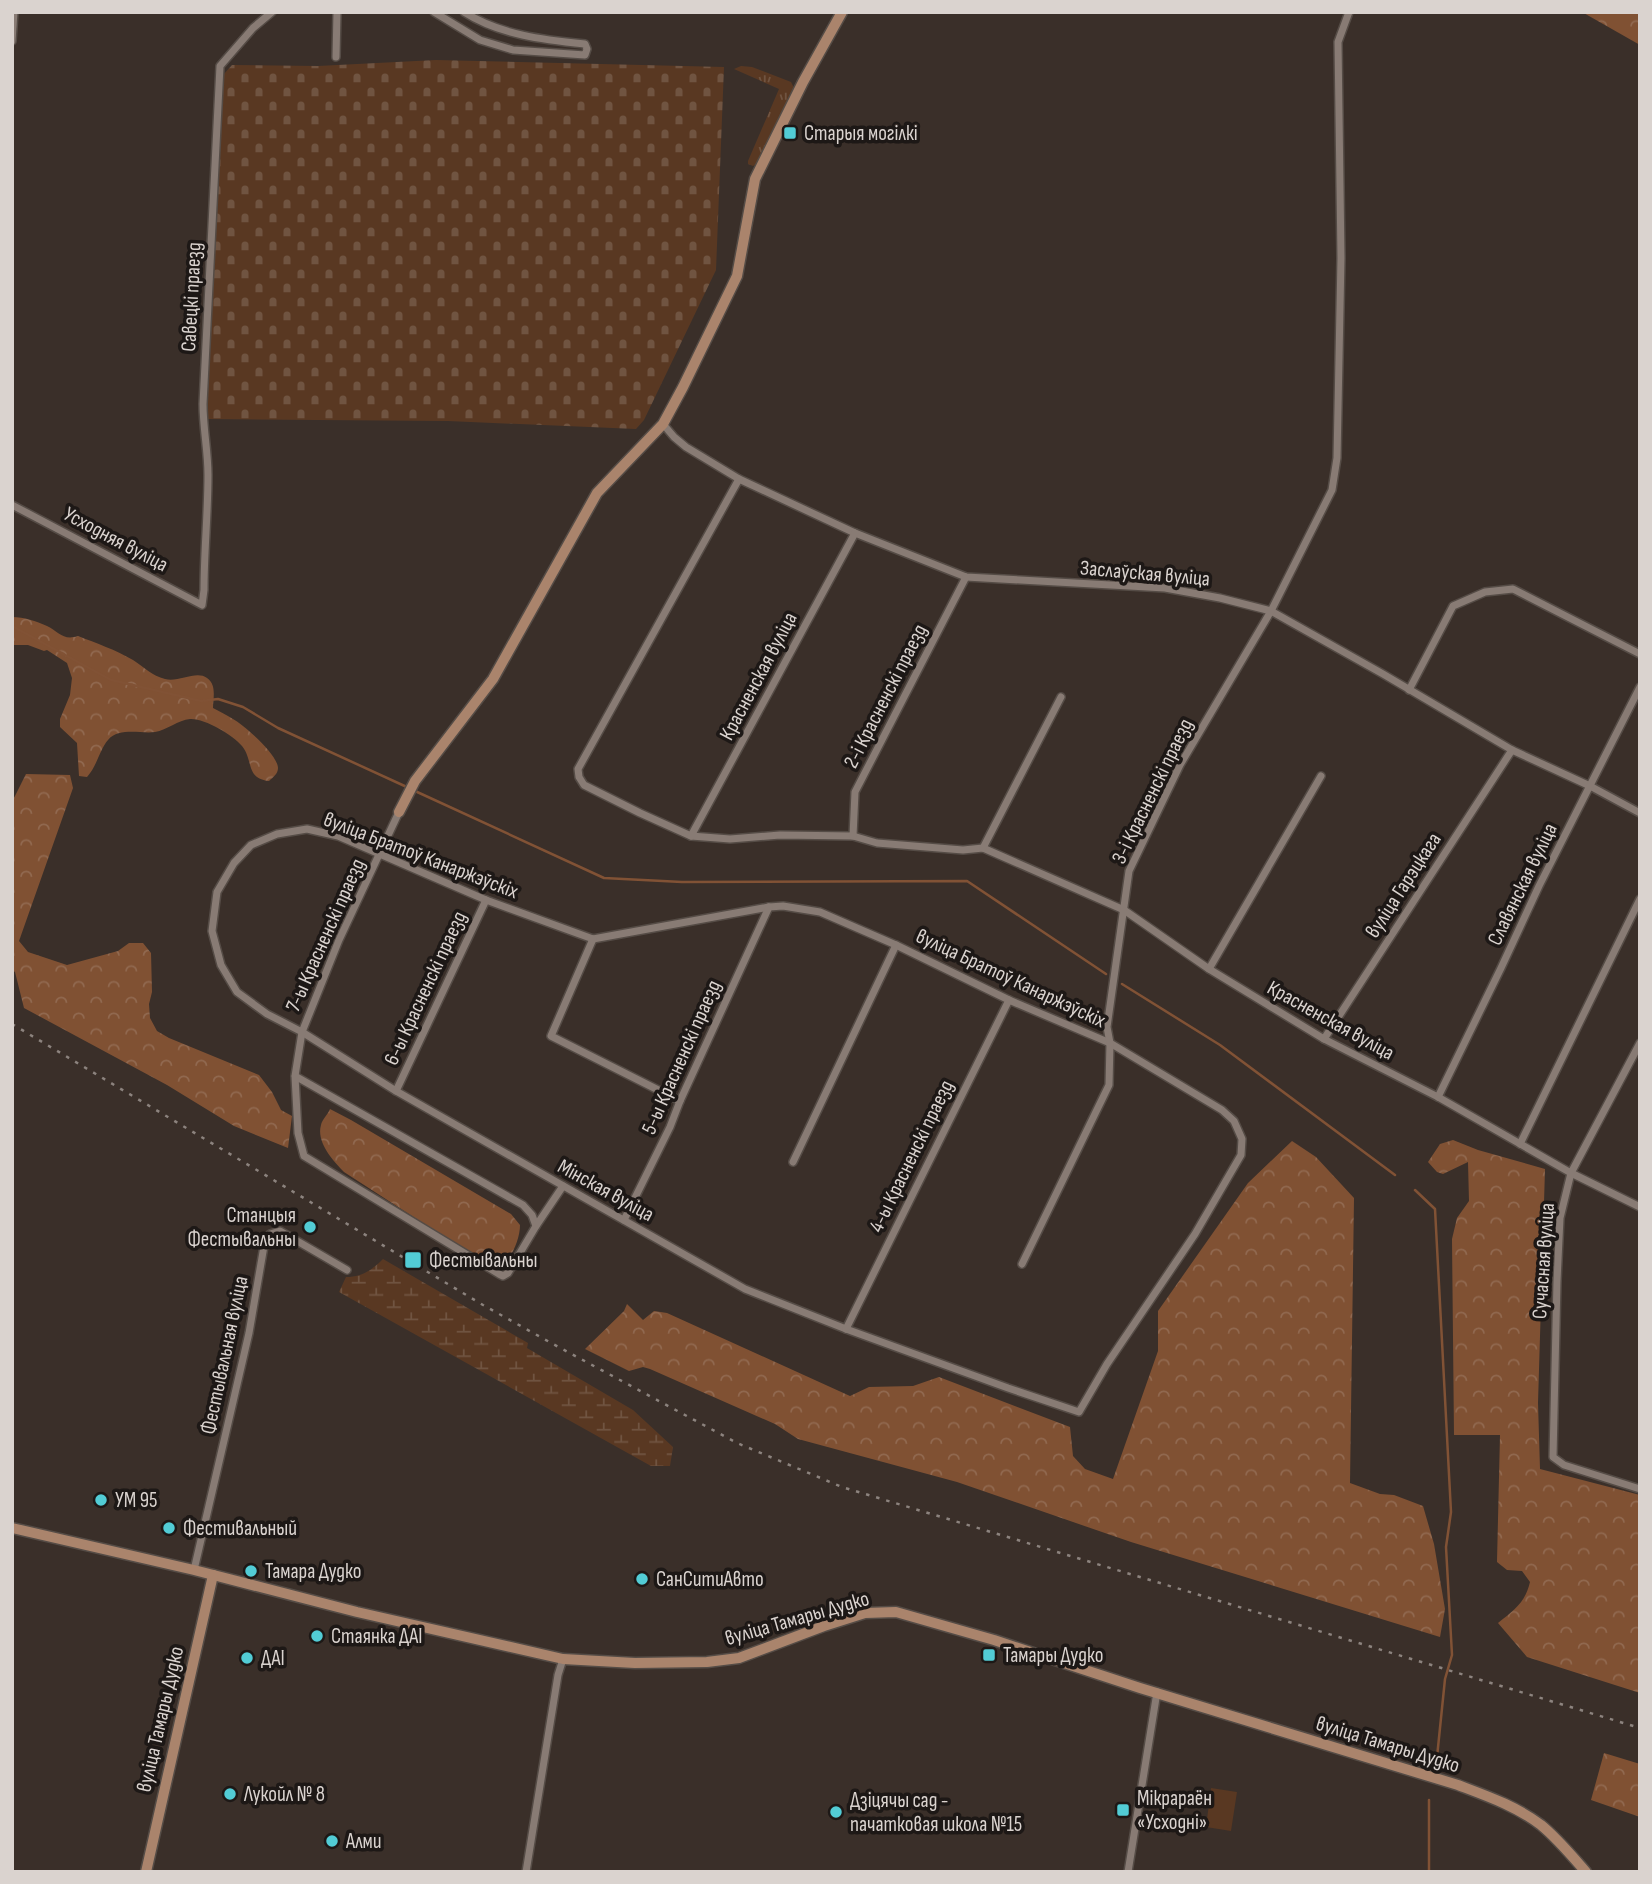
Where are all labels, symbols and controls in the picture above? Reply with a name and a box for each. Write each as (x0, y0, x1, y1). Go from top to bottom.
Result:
place label: Старыя могілкі (804, 121, 918, 146)
marker: Старыя могілкі (782, 125, 798, 141)
street label: Савецкі праезд (176, 242, 207, 352)
street label: Усходняя вуліца (59, 502, 172, 577)
street label: Заслаўская вуліца (1079, 555, 1211, 592)
street label: Красненская вуліца (714, 608, 803, 744)
street label: 2-і Красненскі праезд (838, 620, 932, 772)
street label: 3-і Красненскі праезд (1107, 715, 1198, 868)
street label: вуліца Братоў Канаржэўскіх (320, 807, 522, 904)
street label: Славянская вуліца (1482, 819, 1563, 949)
street label: вуліца Гарэцкага (1360, 828, 1447, 943)
street label: 7-ы Красненскі праезд (281, 855, 370, 1016)
street label: 6-ы Красненскі праезд (379, 907, 472, 1069)
street label: вуліца Братоў Канаржэўскіх (912, 924, 1110, 1033)
street label: Красненская вуліца (1263, 975, 1399, 1066)
street label: 5-ы Красненскі праезд (636, 976, 727, 1138)
street label: 4-ы Красненскі праезд (864, 1076, 959, 1236)
street label: Мінская вуліца (553, 1154, 658, 1227)
street label: Сучасная вуліца (1527, 1202, 1560, 1320)
place label: Станцыя Фестывальны (187, 1203, 296, 1252)
marker: Станцыя Фестывальны (302, 1219, 318, 1235)
place label: Фестывальны (429, 1248, 538, 1273)
marker: Фестывальны (403, 1250, 423, 1270)
street label: Фестывальная вуліца (196, 1274, 253, 1437)
place label: УМ 95 (115, 1488, 157, 1513)
marker: УМ 95 (93, 1492, 109, 1508)
place label: Фестивальный (183, 1516, 297, 1541)
marker: Фестивальный (161, 1520, 177, 1536)
place label: Тамара Дудко (265, 1559, 361, 1584)
marker: Тамара Дудко (243, 1563, 259, 1579)
place label: СанСитиАвто (656, 1567, 764, 1592)
marker: СанСитиАвто (634, 1571, 650, 1587)
street label: вуліца Тамары Дудко (722, 1586, 872, 1651)
place label: Стаянка ДАІ (331, 1624, 423, 1649)
marker: Стаянка ДАІ (309, 1628, 325, 1644)
place label: Тамары Дудко (1003, 1643, 1103, 1668)
street label: вуліца Тамары Дудко (132, 1644, 189, 1794)
place label: ДАІ (261, 1646, 285, 1671)
marker: Тамары Дудко (981, 1647, 997, 1663)
marker: ДАІ (239, 1650, 255, 1666)
street label: вуліца Тамары Дудко (1313, 1711, 1463, 1778)
place label: Лукойл № 8 (243, 1782, 325, 1807)
marker: Лукойл № 8 (222, 1786, 238, 1802)
place label: Мікрараён «Усходні» (1137, 1786, 1212, 1835)
place label: Дзіцячы сад - пачатковая школа №15 (850, 1788, 1022, 1837)
marker: Мікрараён «Усходні» (1115, 1802, 1131, 1818)
marker: Дзіцячы сад - пачатковая школа №15 (828, 1804, 844, 1820)
place label: Алми (345, 1829, 382, 1854)
marker: Алми (324, 1833, 340, 1849)

